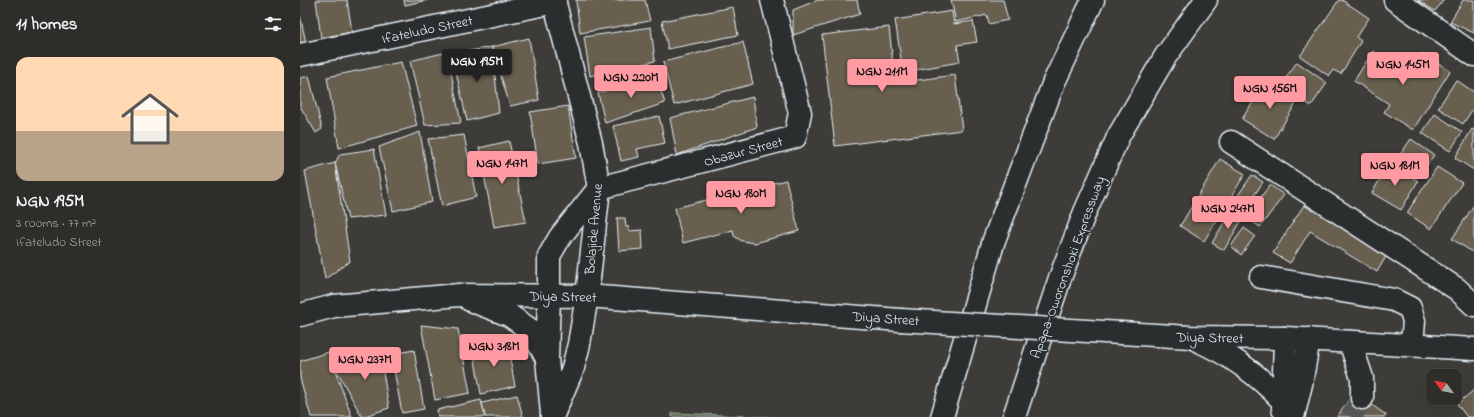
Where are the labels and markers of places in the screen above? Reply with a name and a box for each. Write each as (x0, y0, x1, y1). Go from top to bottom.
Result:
pin: NGN 195M (436, 49, 518, 83)
pin: NGN 145M (1362, 52, 1444, 86)
pin: NGN 211M (841, 59, 923, 93)
pin: NGN 220M (590, 65, 672, 99)
pin: NGN 156M (1229, 76, 1311, 110)
pin: NGN 147M (461, 151, 543, 185)
pin: NGN 181M (1354, 153, 1436, 187)
pin: NGN 180M (700, 181, 782, 215)
pin: NGN 247M (1187, 196, 1269, 230)
pin: NGN 318M (453, 334, 535, 368)
pin: NGN 237M (324, 347, 406, 381)

